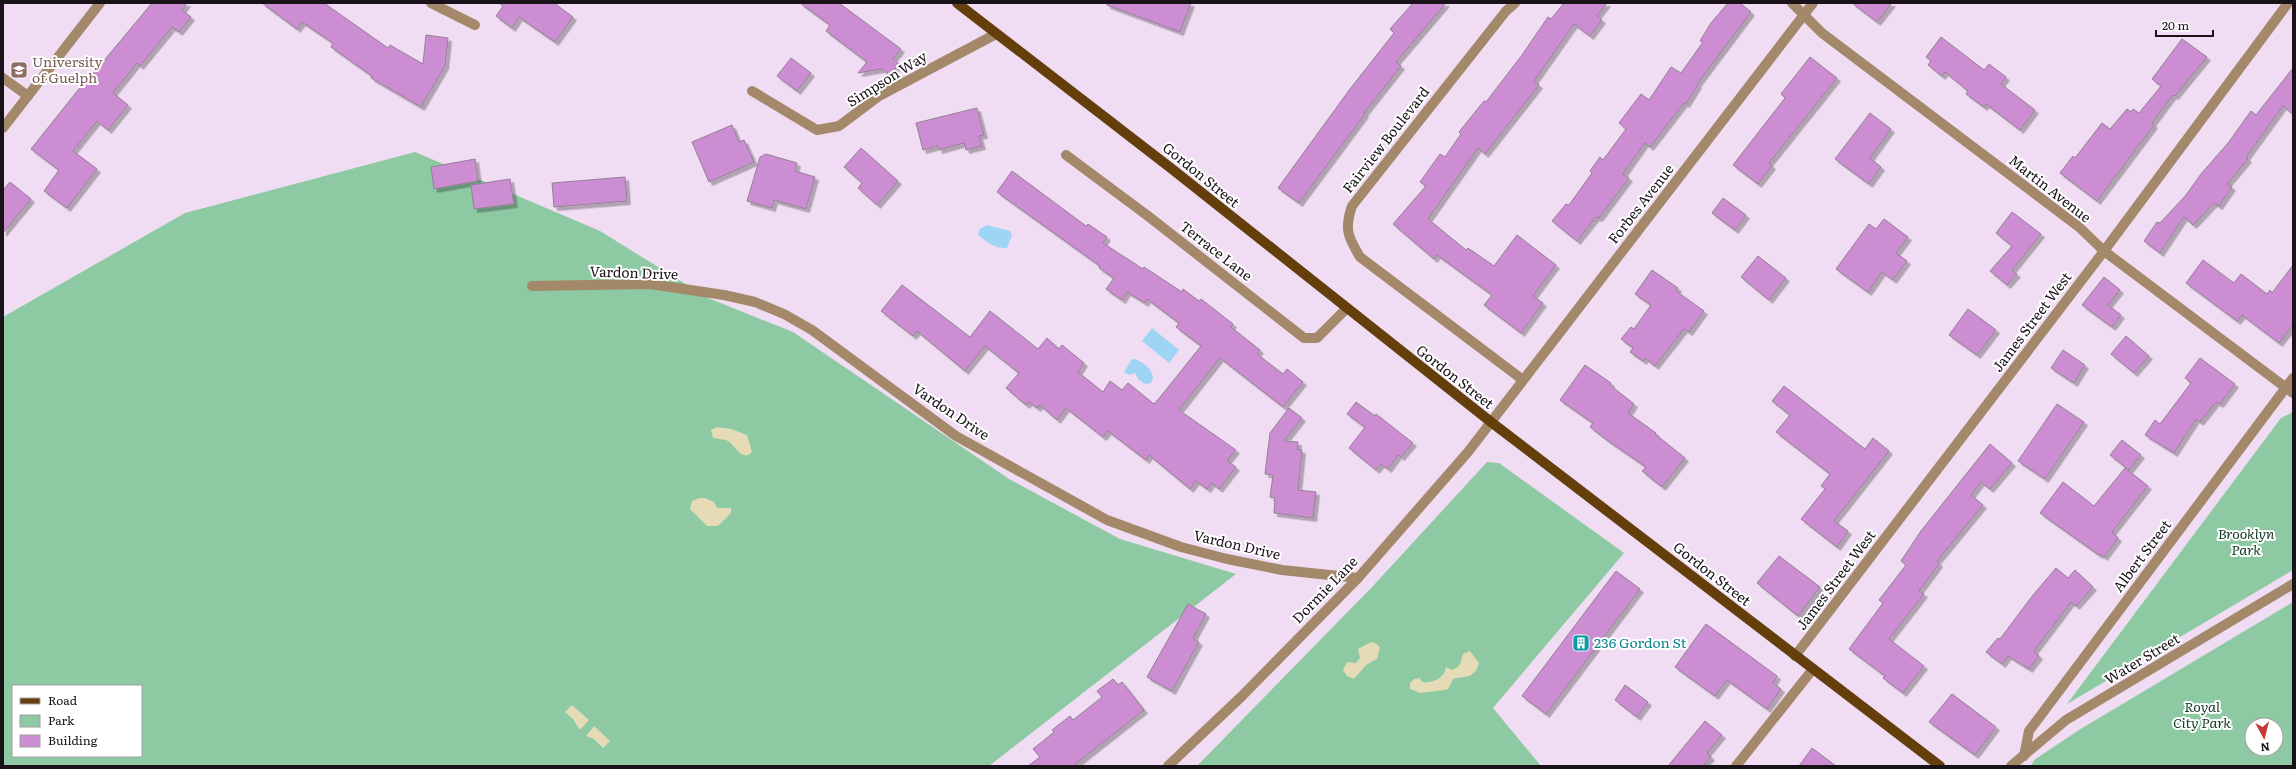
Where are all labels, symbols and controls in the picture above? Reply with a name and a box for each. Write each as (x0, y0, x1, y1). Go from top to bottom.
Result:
scale bar (2156, 12, 2213, 38)
text: 20 m (2162, 16, 2189, 34)
street label: Simpson Way (842, 45, 931, 111)
place label: University of Guelph (32, 51, 103, 87)
school or university icon: University of Guelph (9, 60, 29, 80)
street label: Fairview Boulevard (1337, 82, 1433, 197)
street label: Gordon Street (1159, 137, 1245, 212)
street label: Martin Avenue (2005, 150, 2096, 227)
street label: Forbes Avenue (1603, 159, 1678, 247)
street label: Terrace Lane (1176, 216, 1257, 285)
street label: Vardon Drive (589, 260, 679, 284)
street label: James Street West (1987, 267, 2076, 375)
street label: Gordon Street (1413, 339, 1499, 413)
street label: Vardon Drive (909, 378, 994, 444)
street label: Albert Street (2107, 515, 2175, 596)
park label: Brooklyn Park (2218, 523, 2275, 559)
street label: Vardon Drive (1192, 524, 1283, 564)
street label: James Street West (1791, 525, 1880, 633)
street label: Gordon Street (1670, 536, 1756, 610)
street label: Dormie Lane (1287, 551, 1362, 627)
street label: Water Street (2100, 628, 2183, 688)
place label: 236 Gordon St (1594, 632, 1687, 652)
building icon: 236 Gordon St (1571, 633, 1591, 653)
legend (12, 685, 142, 757)
text: Road (48, 691, 78, 709)
park label: Royal City Park (2173, 696, 2231, 732)
text: Park (48, 711, 75, 729)
north arrow (2244, 717, 2284, 757)
text: Building (48, 731, 98, 749)
text: N (2260, 739, 2271, 756)

